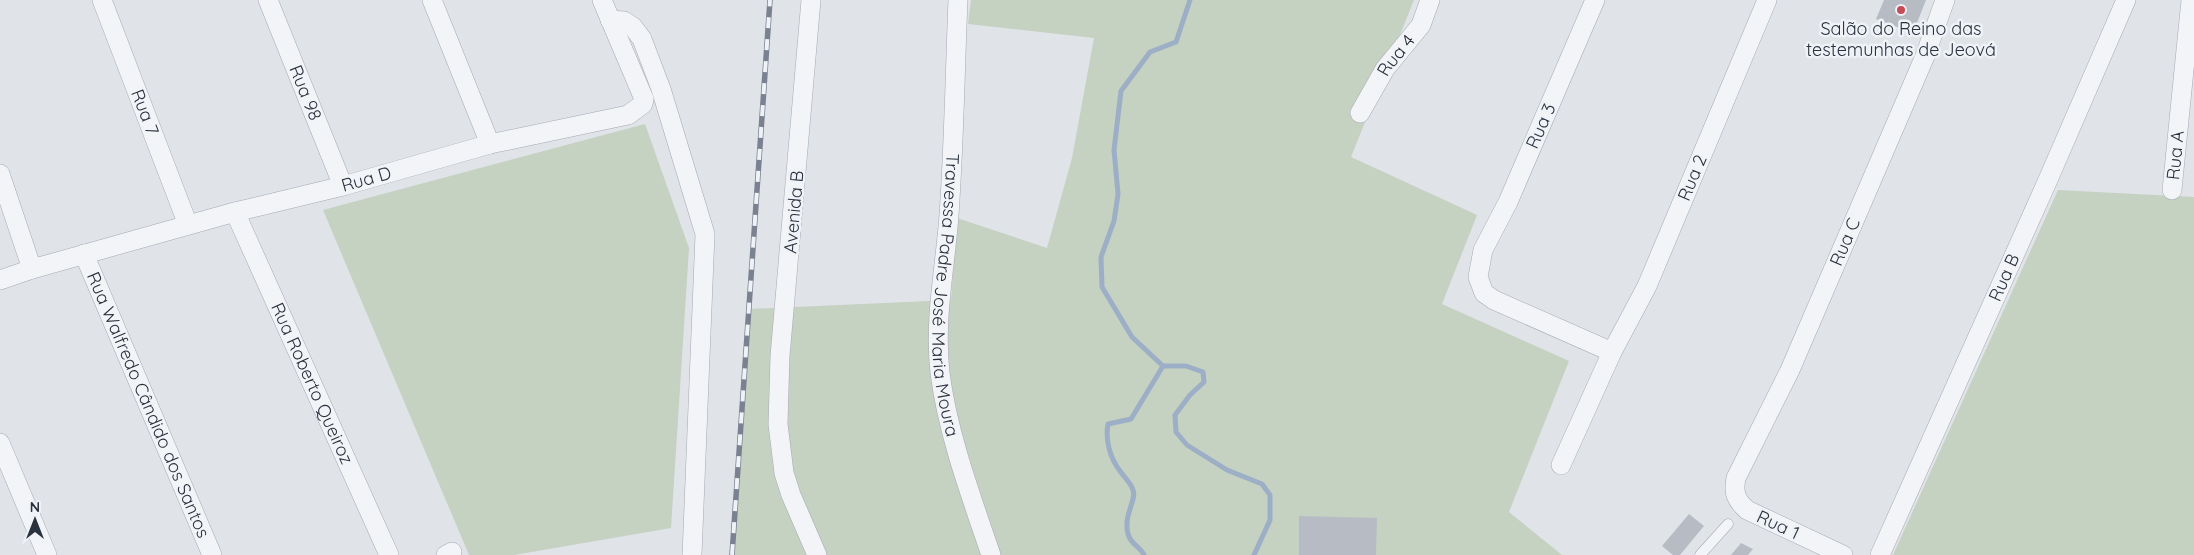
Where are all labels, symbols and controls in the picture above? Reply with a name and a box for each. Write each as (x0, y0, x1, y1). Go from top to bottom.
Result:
marker: Salão do Reino das testemunhas de Jeová (1895, 4, 1907, 16)
place label: Salão do Reino das testemunhas de Jeová (1806, 17, 1996, 61)
street label: Rua 4 (1371, 30, 1420, 80)
street label: Rua 98 (284, 61, 327, 124)
street label: Rua 7 (126, 86, 164, 138)
street label: Rua 3 (1520, 99, 1561, 152)
street label: Rua A (2161, 129, 2189, 181)
street label: Rua 2 (1672, 151, 1712, 204)
street label: Travessa Padre José Maria Moura (927, 153, 964, 439)
street label: Rua D (339, 161, 394, 197)
street label: Avenida B (778, 169, 809, 255)
street label: Rua C (1824, 214, 1865, 269)
street label: Rua B (1983, 250, 2024, 305)
street label: Rua Walfredo Cândido dos Santos (82, 268, 215, 541)
street label: Rua Roberto Queiroz (266, 299, 359, 468)
north arrow (10, 495, 60, 545)
text: N (30, 498, 40, 516)
street label: Rua 1 (1753, 505, 1803, 544)

